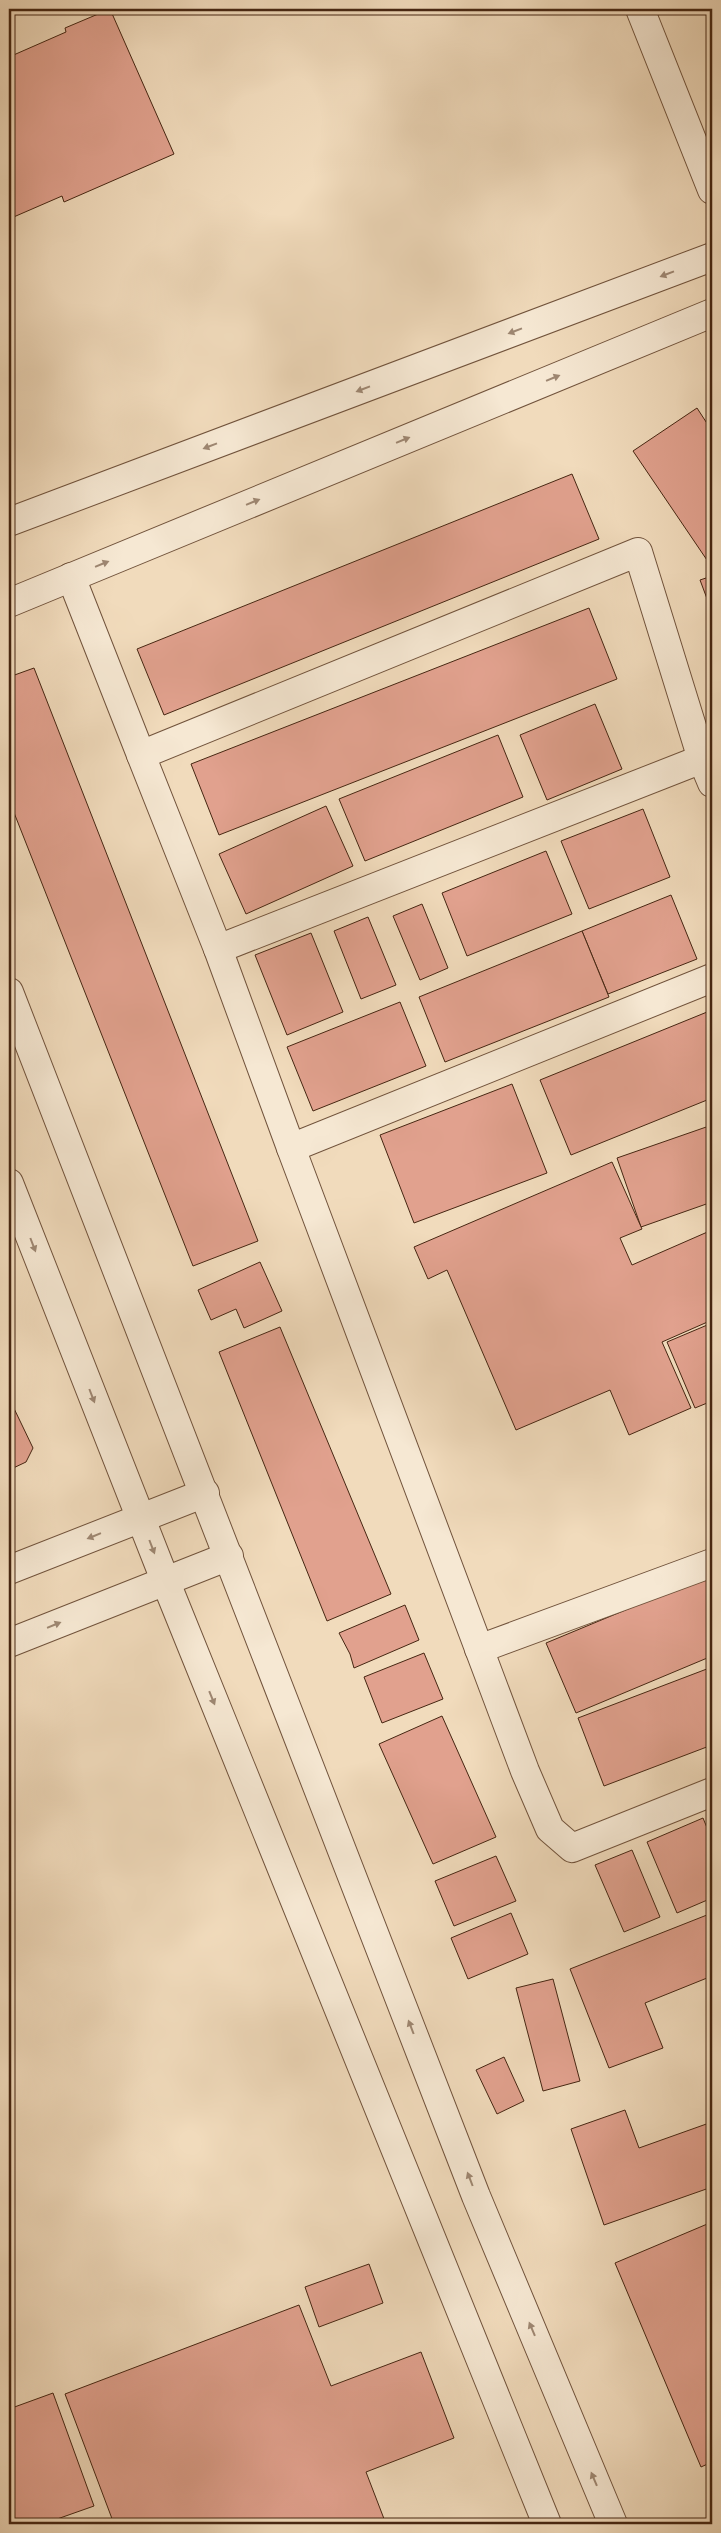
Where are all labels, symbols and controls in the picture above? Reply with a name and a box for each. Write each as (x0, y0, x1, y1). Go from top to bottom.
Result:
one-way arrow (659, 271, 674, 278)
one-way arrow (507, 328, 522, 335)
one-way arrow (546, 374, 560, 382)
one-way arrow (355, 385, 370, 393)
one-way arrow (396, 436, 411, 444)
one-way arrow (203, 443, 218, 450)
one-way arrow (245, 498, 260, 505)
one-way arrow (95, 560, 110, 568)
one-way arrow (29, 1238, 37, 1253)
one-way arrow (89, 1389, 97, 1403)
one-way arrow (86, 1532, 101, 1540)
one-way arrow (149, 1540, 156, 1555)
one-way arrow (47, 1621, 62, 1629)
one-way arrow (209, 1691, 217, 1705)
one-way arrow (407, 2020, 414, 2035)
one-way arrow (465, 2172, 473, 2186)
one-way arrow (527, 2322, 535, 2336)
one-way arrow (590, 2471, 598, 2486)

